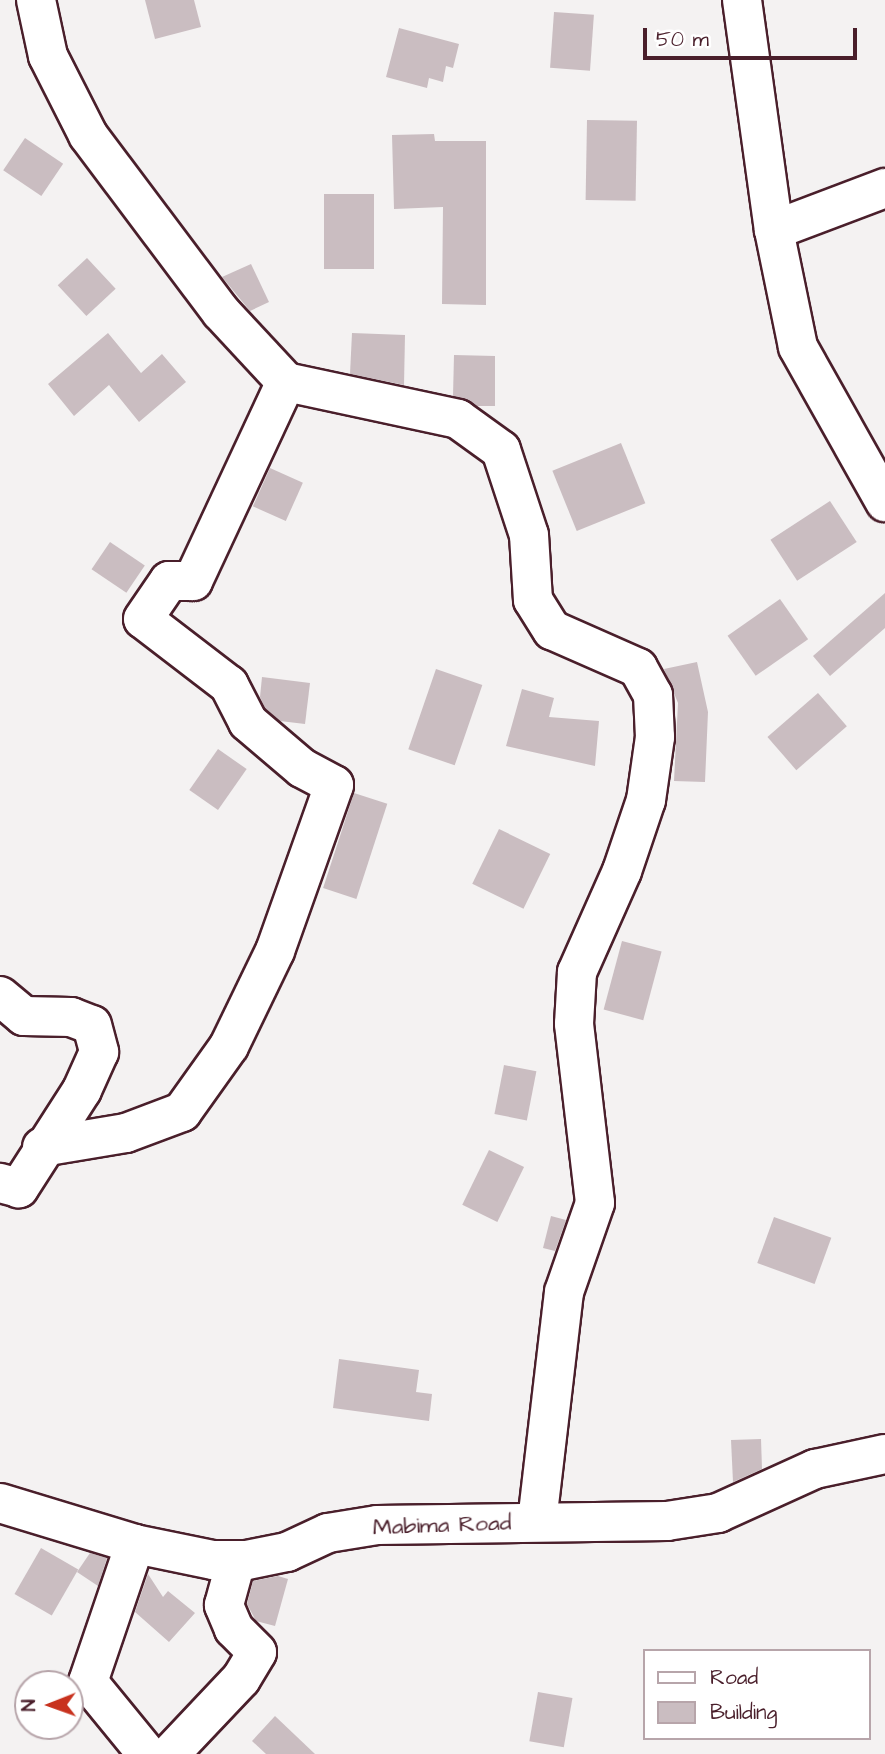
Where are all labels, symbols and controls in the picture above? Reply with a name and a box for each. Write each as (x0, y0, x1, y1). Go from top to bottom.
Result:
scale bar (647, 14, 860, 58)
text: 50 m (656, 25, 709, 54)
street label: Mabima Road (372, 1509, 512, 1541)
legend (644, 1649, 871, 1740)
text: Road (710, 1663, 758, 1692)
north arrow (14, 1670, 84, 1740)
text: Building (710, 1698, 777, 1727)
text: N (16, 1699, 43, 1712)

